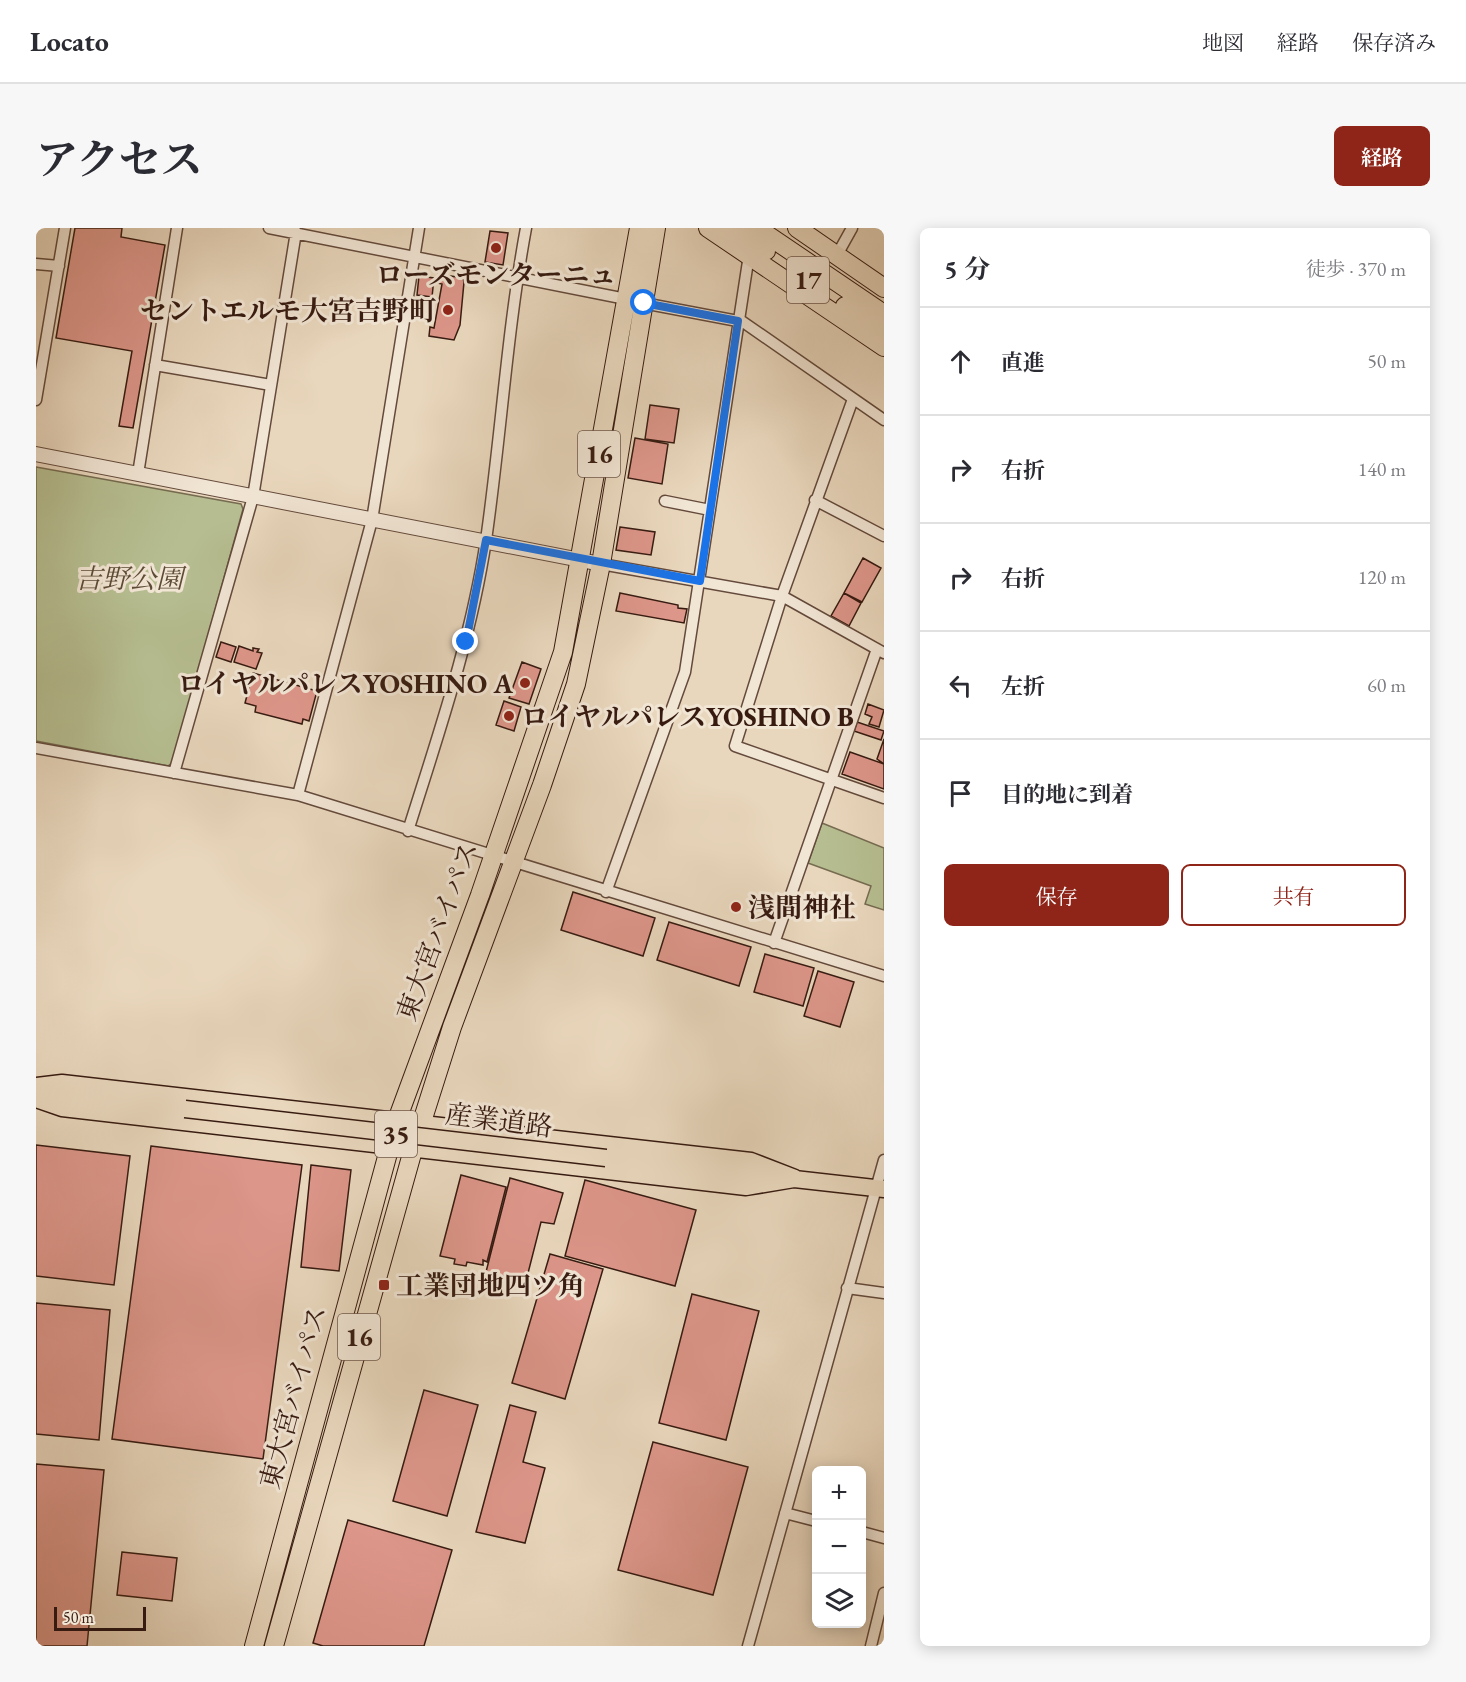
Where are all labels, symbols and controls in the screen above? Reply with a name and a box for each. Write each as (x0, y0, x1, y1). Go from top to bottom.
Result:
text: Locato (30, 23, 109, 59)
text: 地図 (1202, 29, 1244, 56)
text: 経路 (1277, 29, 1319, 56)
text: 保存済み (1352, 29, 1436, 56)
button: 経路 (1334, 126, 1430, 186)
text: アクセス (36, 132, 203, 187)
marker: ローズモンターニュ (489, 241, 503, 255)
text: 5 分 (944, 252, 990, 286)
text: 徒歩 · 370 m (1306, 256, 1406, 282)
place label: ローズモンターニュ (376, 257, 616, 292)
road number: 17 (787, 257, 829, 303)
route start (630, 289, 656, 315)
place label: セントエルモ大宮吉野町 (140, 293, 436, 328)
marker: セントエルモ大宮吉野町 (441, 303, 455, 317)
icon: ahead (944, 345, 977, 378)
text: 直進 (1001, 348, 1045, 377)
text: 50 m (1367, 348, 1406, 374)
road number: 16 (578, 431, 620, 477)
icon: right (944, 453, 977, 486)
text: 右折 (1001, 456, 1045, 485)
text: 140 m (1358, 456, 1406, 482)
park label: 吉野公園 (75, 561, 187, 596)
icon: right (944, 561, 977, 594)
text: 右折 (1001, 564, 1045, 593)
text: 120 m (1358, 564, 1406, 590)
route end (452, 628, 478, 654)
place label: ロイヤルパレスYOSHINO A (177, 666, 514, 701)
icon: left (944, 669, 977, 702)
text: 左折 (1001, 672, 1045, 701)
text: 60 m (1367, 672, 1406, 698)
marker: ロイヤルパレスYOSHINO A (518, 676, 532, 690)
place label: ロイヤルパレスYOSHINO B (521, 699, 854, 734)
marker: ロイヤルパレスYOSHINO B (502, 709, 516, 723)
icon: arrive (944, 777, 977, 810)
text: 目的地に到着 (1001, 780, 1133, 809)
street label: 東大宮バイパス (388, 836, 486, 1026)
button: 保存 (944, 864, 1169, 926)
button: 共有 (1181, 864, 1406, 926)
place label: 浅間神社 (748, 890, 856, 925)
marker: 浅間神社 (729, 900, 743, 914)
street label: 産業道路 (443, 1096, 555, 1144)
road number: 35 (375, 1111, 417, 1157)
place label: 工業団地四ツ角 (396, 1268, 585, 1303)
marker: 工業団地四ツ角 (377, 1278, 391, 1292)
street label: 東大宮バイパス (252, 1301, 334, 1493)
road number: 16 (338, 1314, 380, 1360)
map controls (812, 1466, 866, 1628)
button: + (812, 1466, 866, 1520)
button: − (812, 1520, 866, 1574)
button: layers (812, 1574, 866, 1628)
scale bar (54, 1604, 146, 1632)
text: 50 m (63, 1607, 94, 1628)

